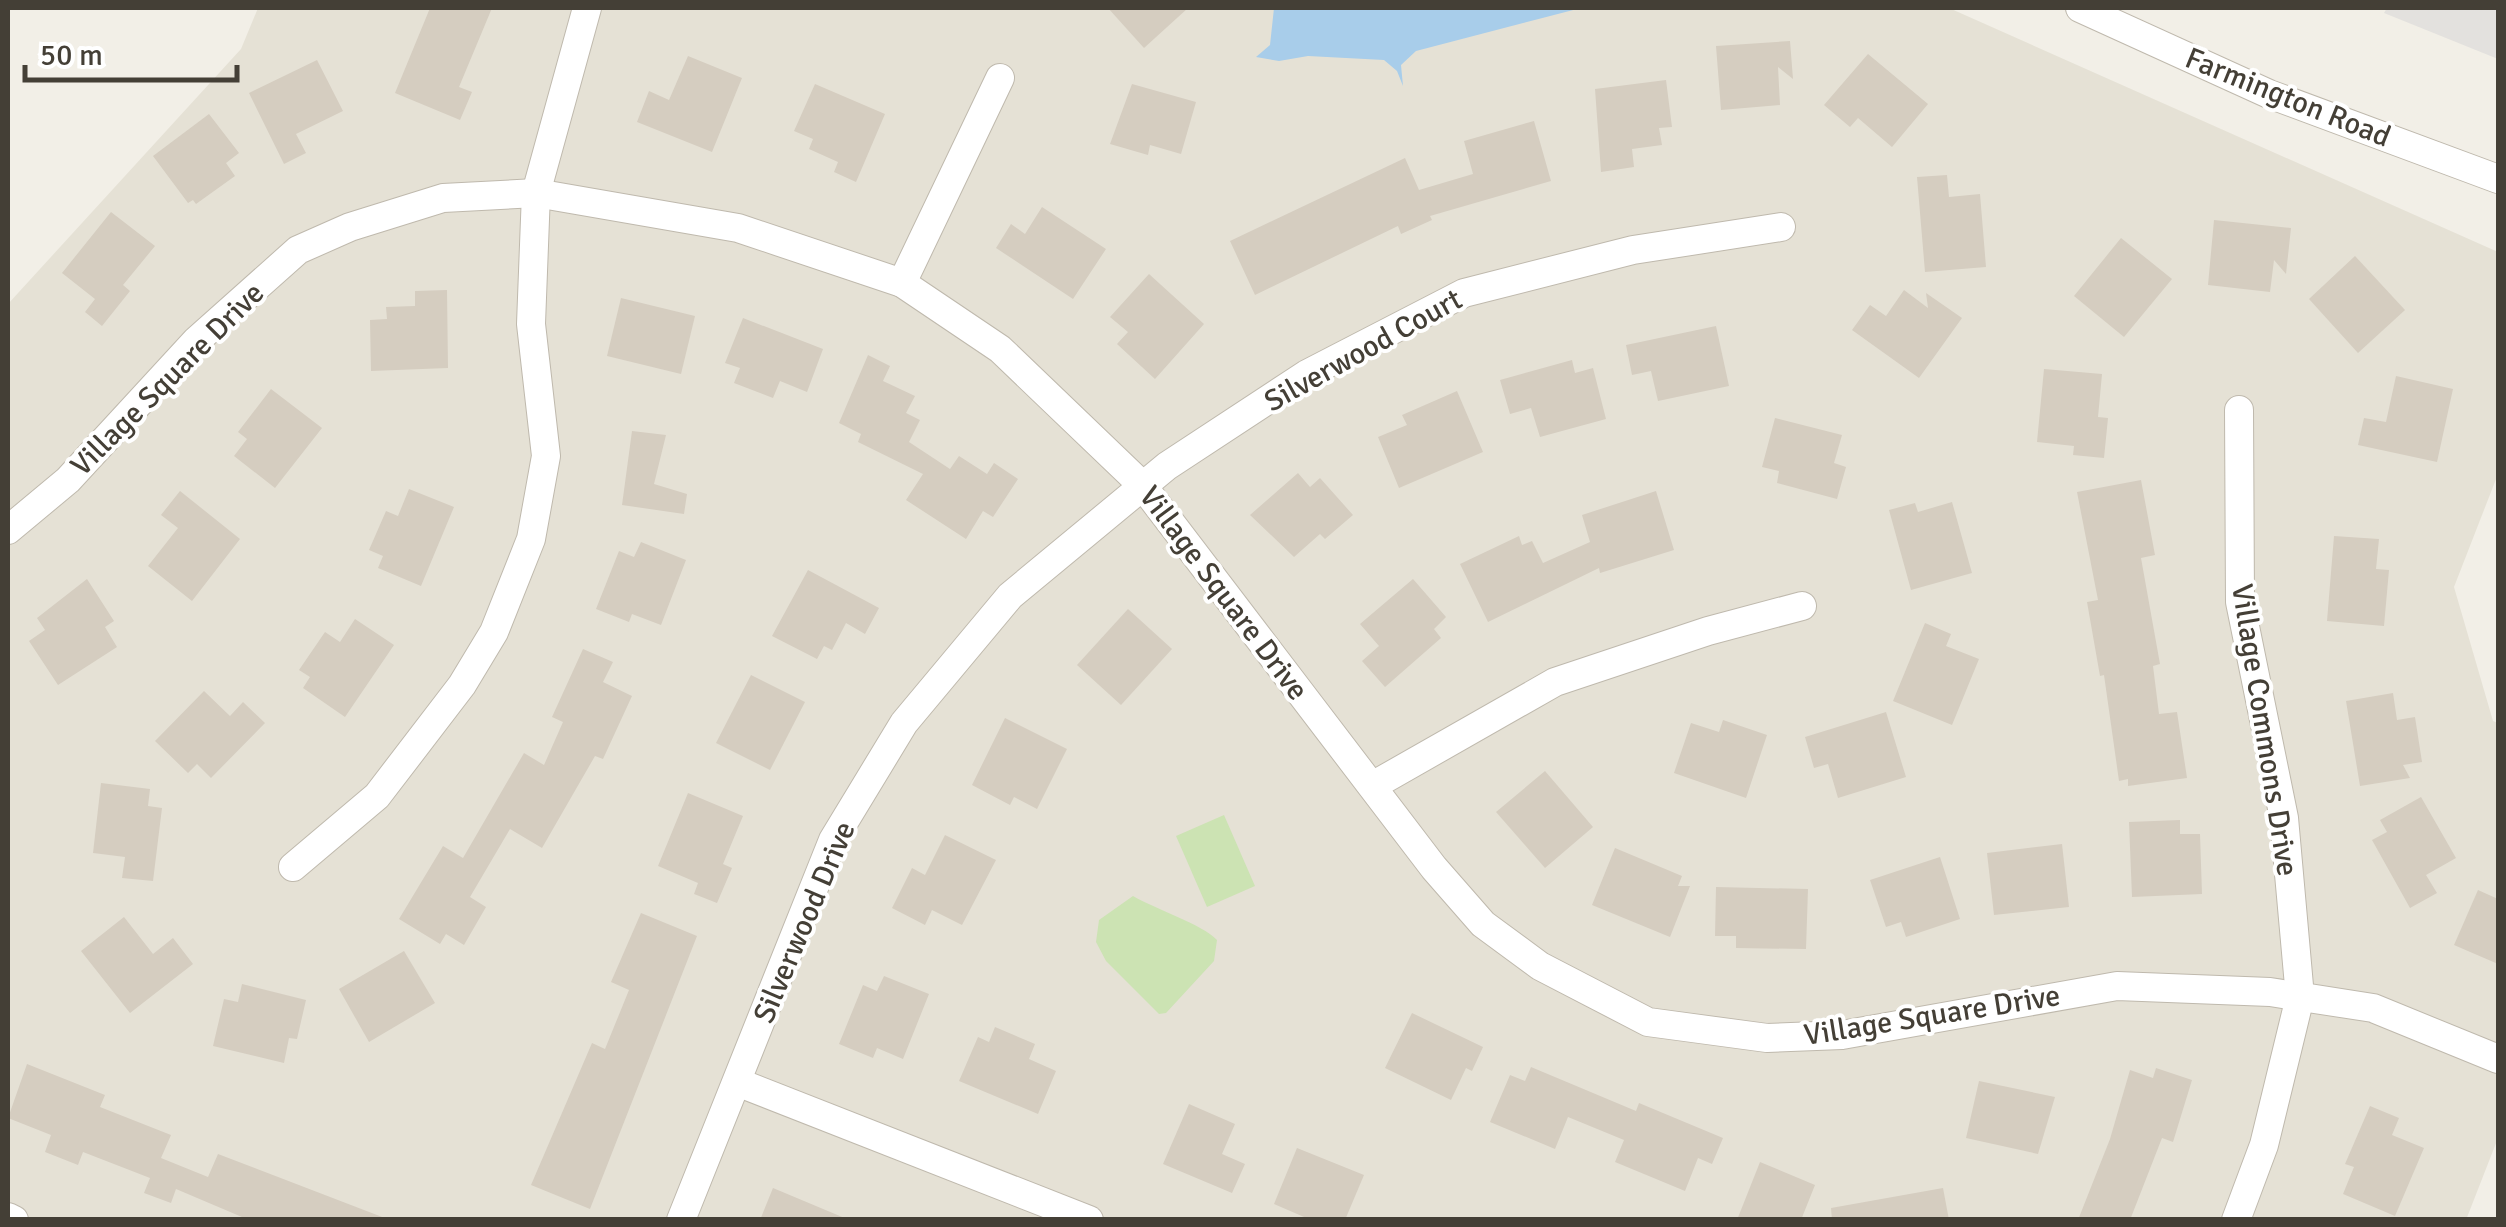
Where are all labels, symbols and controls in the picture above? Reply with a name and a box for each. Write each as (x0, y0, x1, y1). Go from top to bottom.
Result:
scale bar (25, 20, 238, 82)
text: 50 m (40, 37, 103, 74)
street label: Farmington Road (2180, 39, 2396, 155)
street label: Village Square Drive (63, 275, 272, 484)
street label: Silverwood Court (1258, 281, 1469, 420)
street label: Village Square Drive (1131, 479, 1316, 708)
street label: Village Commons Drive (2223, 581, 2306, 879)
street label: Silverwood Drive (745, 816, 864, 1029)
street label: Village Square Drive (1801, 977, 2063, 1054)

